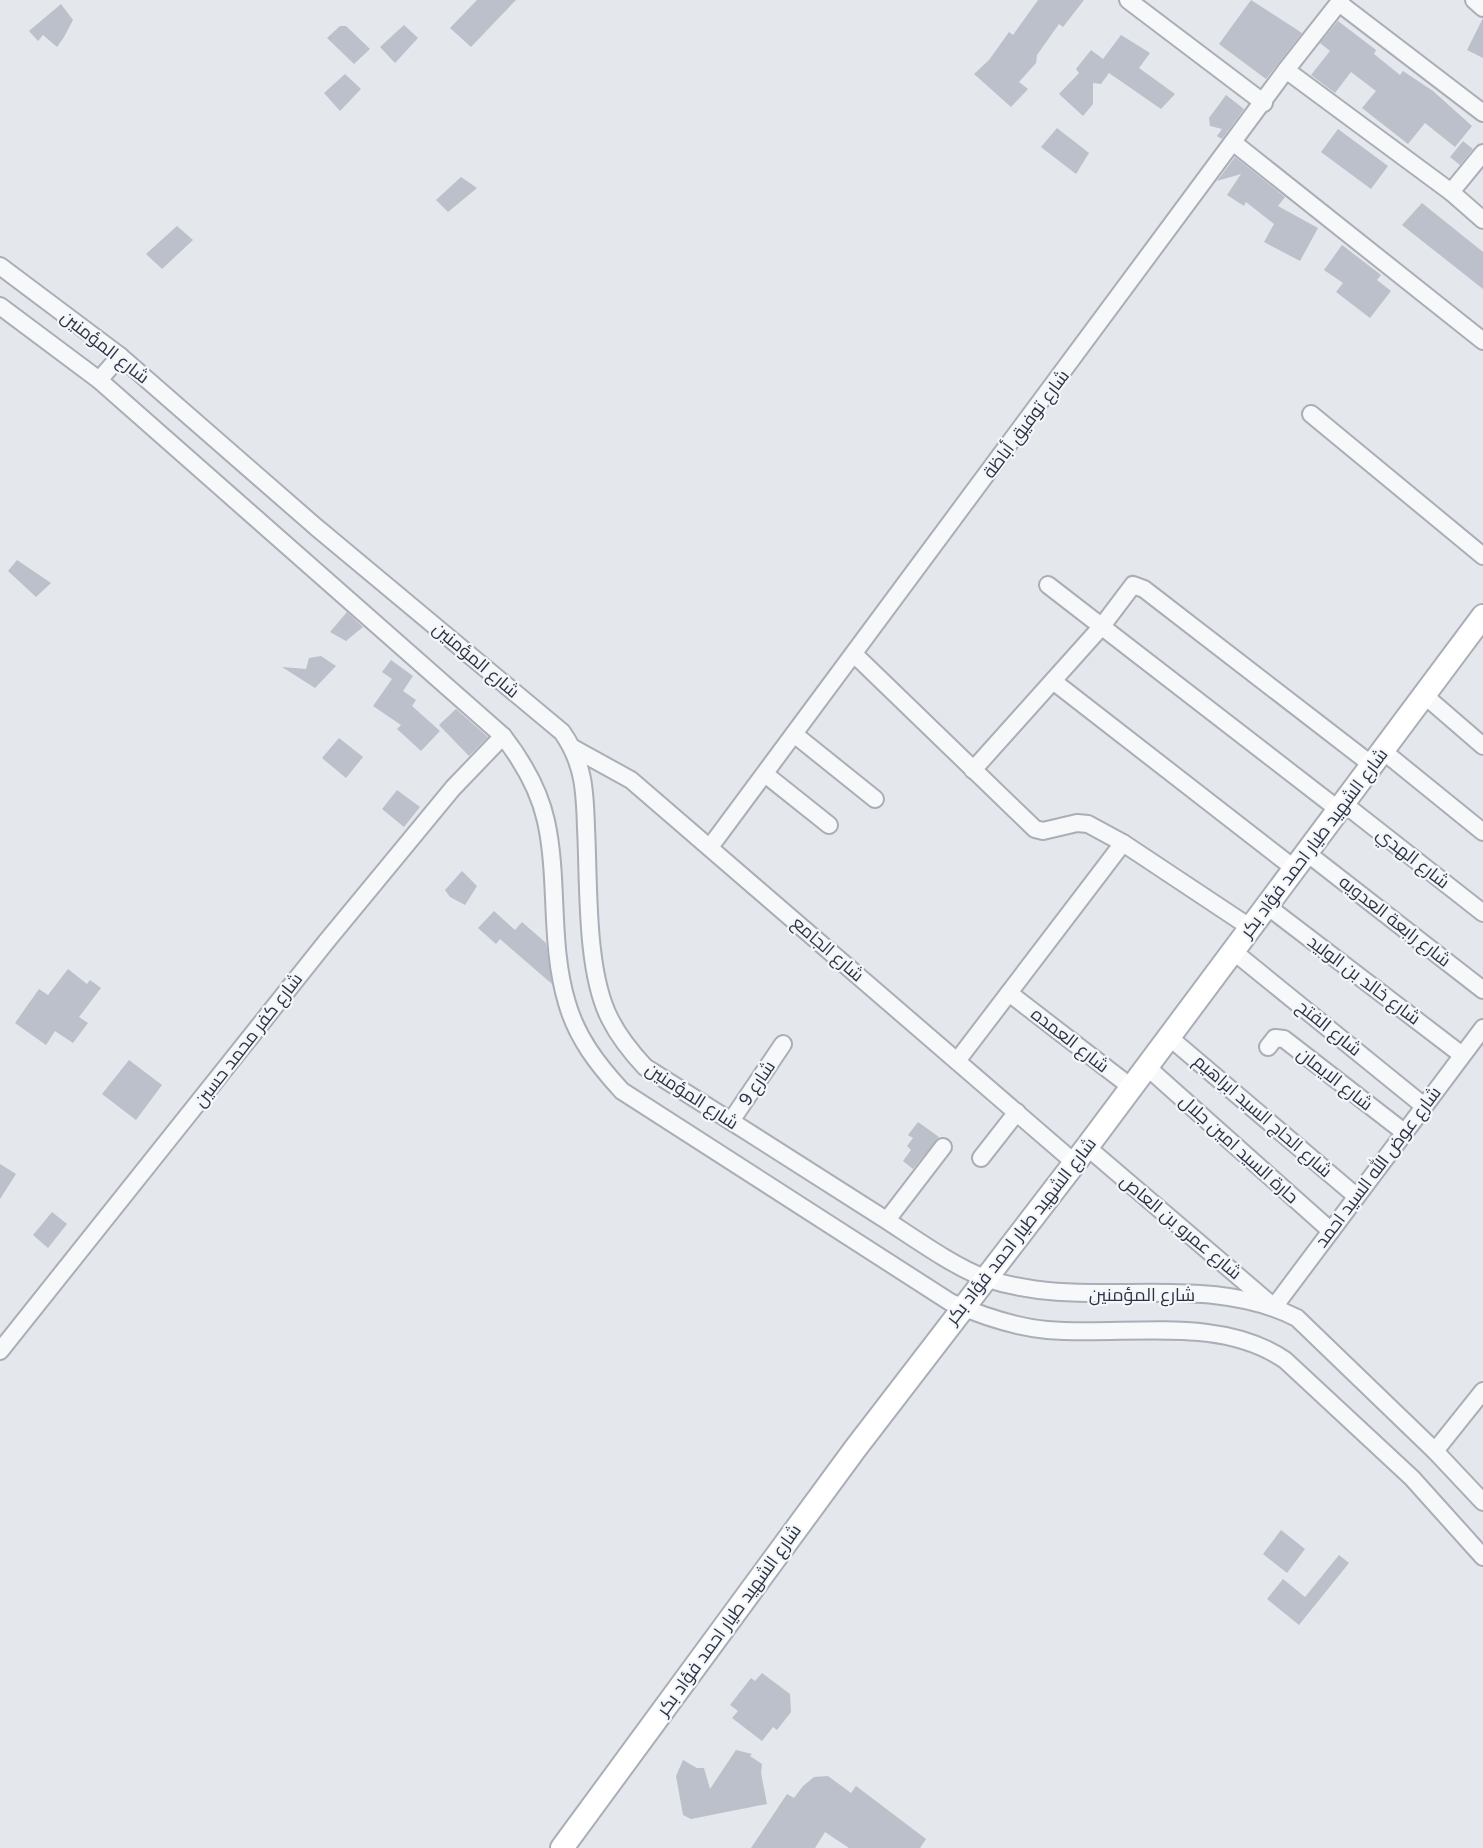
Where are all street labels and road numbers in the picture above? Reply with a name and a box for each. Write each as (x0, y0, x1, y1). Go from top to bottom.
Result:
street label: شارع المؤمنين (56, 306, 154, 389)
street label: شارع توفيق أباظة (978, 365, 1075, 483)
street label: شارع المؤمنين (428, 617, 524, 703)
street label: شارع الشهيد طيار احمد فؤاد بكر (1235, 744, 1393, 943)
street label: شارع الهدي (1370, 823, 1454, 896)
street label: شارع رابعة العدويه (1334, 871, 1455, 972)
street label: شارع الجامع (787, 912, 868, 987)
street label: شارع خالد بن الوليد (1303, 930, 1425, 1030)
street label: شارع كفر محمد حسين (189, 969, 308, 1112)
street label: شارع الفتح (1291, 995, 1366, 1062)
street label: شارع العمده (1026, 1003, 1113, 1078)
street label: شارع الايمان (1292, 1043, 1377, 1116)
street label: شارع الحاج السيد ابراهيم (1189, 1050, 1337, 1183)
street label: شارع 9 (734, 1056, 781, 1110)
street label: شارع المؤمنين (641, 1058, 743, 1135)
street label: شارع عوض الله السيد احمد (1310, 1082, 1446, 1252)
street label: حارة السيد امين جلال (1175, 1090, 1303, 1208)
street label: شارع الشهيد طيار احمد فؤاد بكر (940, 1133, 1102, 1330)
street label: شارع عمرو بن العاص (1115, 1170, 1246, 1285)
street label: شارع المؤمنين (1089, 1284, 1195, 1307)
street label: شارع الشهيد طيار احمد فؤاد بكر (651, 1520, 807, 1721)

